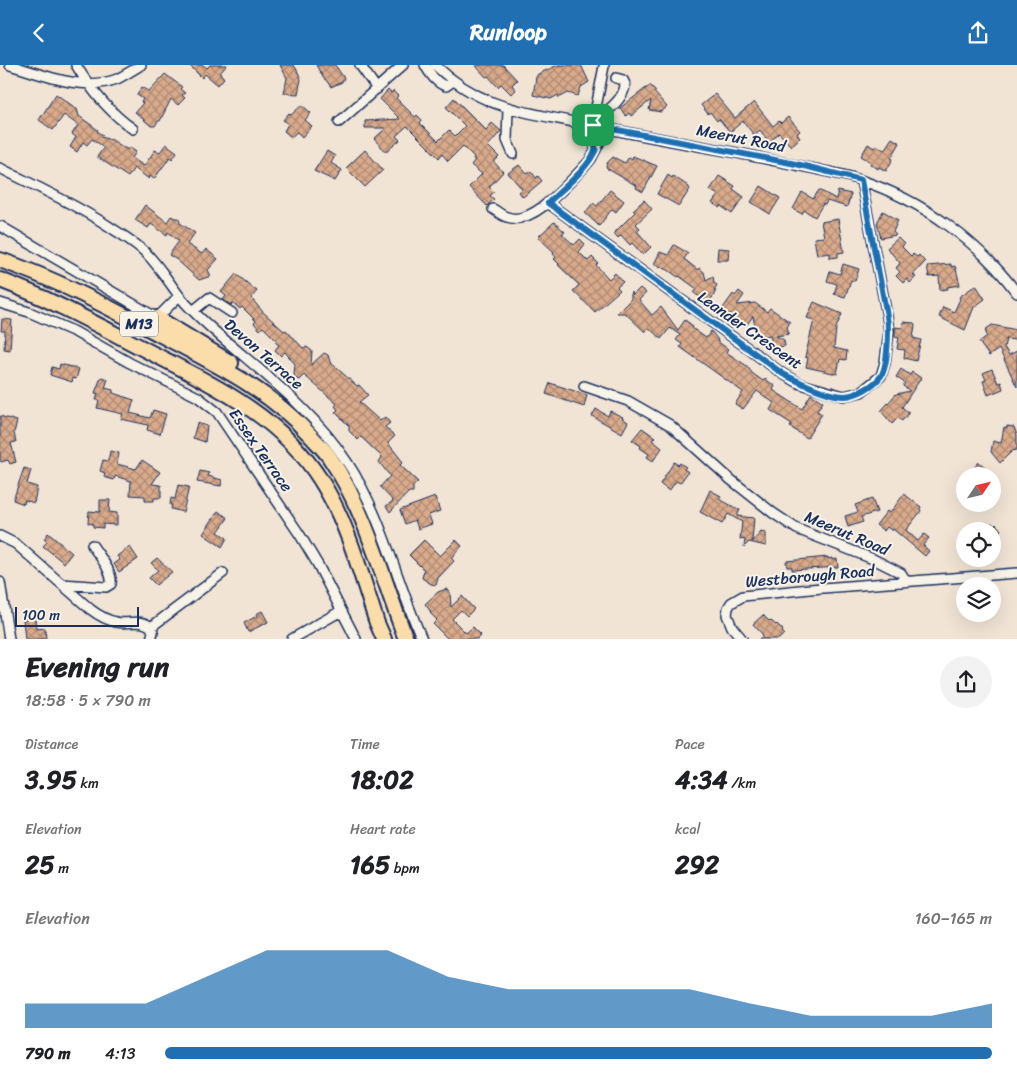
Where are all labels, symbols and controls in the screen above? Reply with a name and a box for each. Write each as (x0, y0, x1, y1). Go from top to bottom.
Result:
text: Runloop (470, 13, 547, 52)
icon: back (25, 19, 53, 47)
icon: share (964, 19, 992, 47)
pin (572, 104, 614, 146)
icon: arrive (579, 111, 607, 139)
street label: Meerut Road (694, 115, 790, 161)
street label: Leander Crescent (691, 283, 809, 377)
road number: M13 (120, 311, 158, 337)
street label: Devon Terrace (217, 311, 311, 397)
street label: Essex Terrace (221, 402, 301, 498)
north arrow (956, 467, 1001, 513)
map controls (956, 467, 1001, 622)
street label: Meerut Road (800, 502, 896, 565)
button: locate (956, 522, 1001, 567)
street label: Westborough Road (744, 556, 877, 596)
button: layers (956, 577, 1001, 622)
scale bar (15, 603, 139, 627)
text: 100 m (22, 603, 60, 628)
text: Evening run (25, 642, 169, 691)
button: share (940, 656, 992, 708)
text: 18:58 · 5 × 790 m (25, 686, 151, 715)
text: Distance (25, 732, 78, 757)
text: Time (350, 732, 380, 757)
text: Pace (675, 732, 705, 757)
text: 3.95 (25, 757, 77, 802)
text: 18:02 (350, 757, 414, 802)
text: 4:34 (675, 757, 728, 802)
text: km (77, 771, 99, 796)
text: /km (728, 771, 756, 796)
text: Elevation (25, 817, 82, 842)
text: Heart rate (350, 817, 416, 842)
text: kcal (675, 817, 700, 842)
text: 25 (25, 842, 55, 887)
text: 165 (350, 842, 390, 887)
text: 292 (675, 842, 719, 887)
text: m (55, 856, 69, 881)
text: bpm (390, 856, 420, 881)
text: Elevation (25, 904, 90, 933)
text: 160–165 m (915, 904, 992, 933)
text: 790 m (25, 1039, 71, 1068)
text: 4:13 (105, 1039, 135, 1068)

